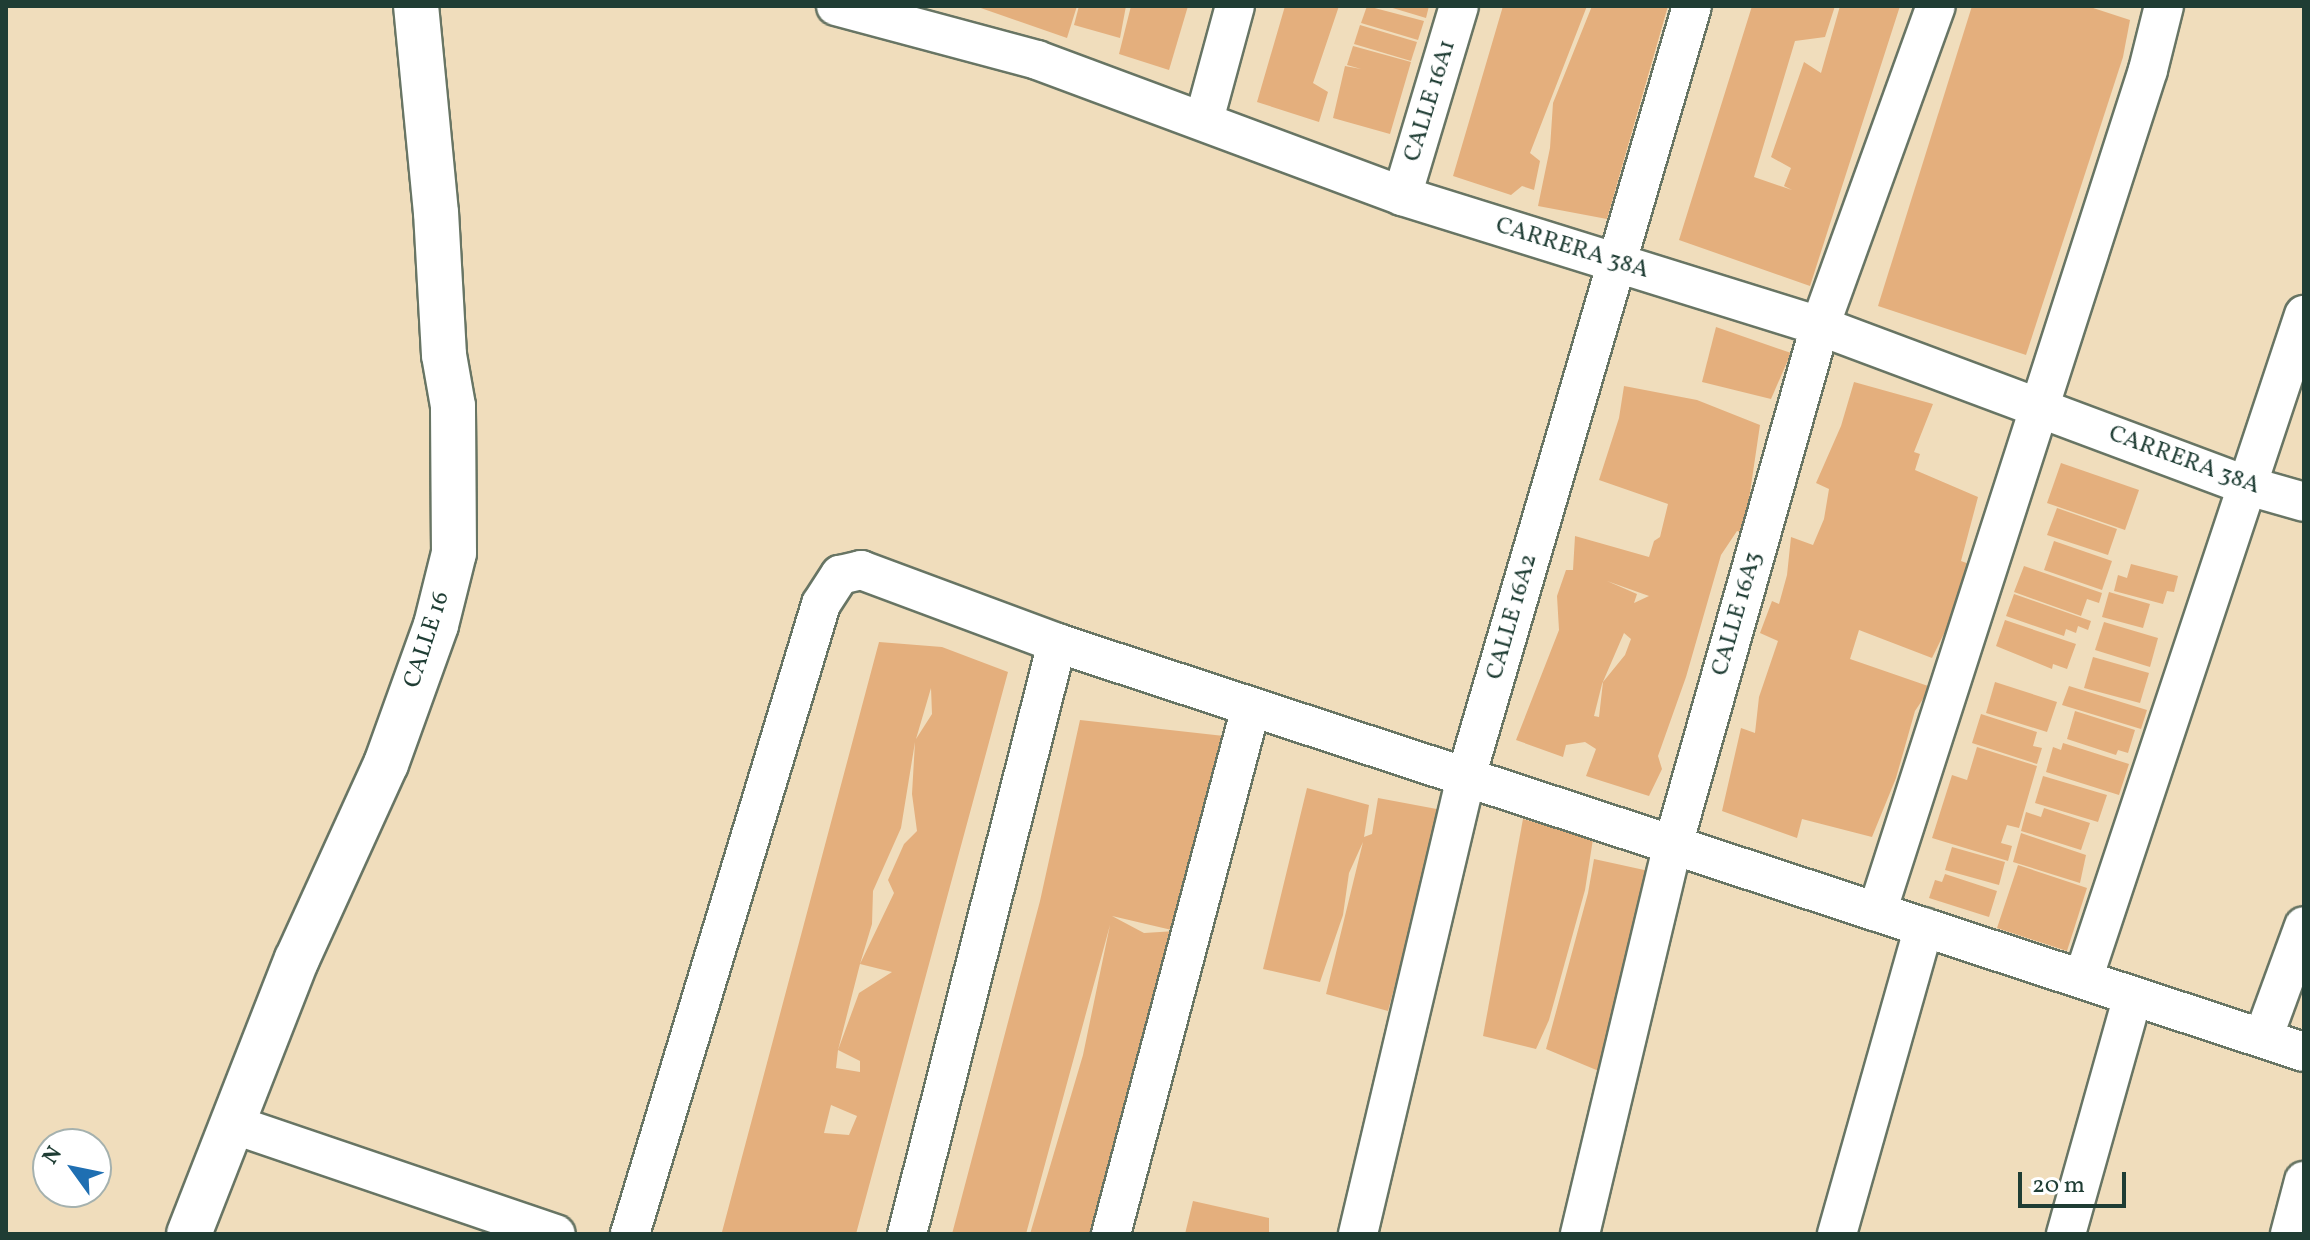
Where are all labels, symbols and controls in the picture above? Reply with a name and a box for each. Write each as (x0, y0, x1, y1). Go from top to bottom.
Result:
street label: CALLE 16A1 (1399, 37, 1463, 165)
street label: CARRERA 38A (1492, 212, 1652, 286)
street label: CARRERA 38A (2104, 420, 2264, 502)
street label: CALLE 16A3 (1707, 549, 1769, 679)
street label: CALLE 16A2 (1481, 551, 1545, 683)
street label: CALLE 16 (399, 588, 457, 692)
north arrow (32, 1128, 112, 1208)
text: N (36, 1141, 70, 1171)
scale bar (2022, 1156, 2130, 1206)
text: 20 m (2032, 1169, 2085, 1203)

